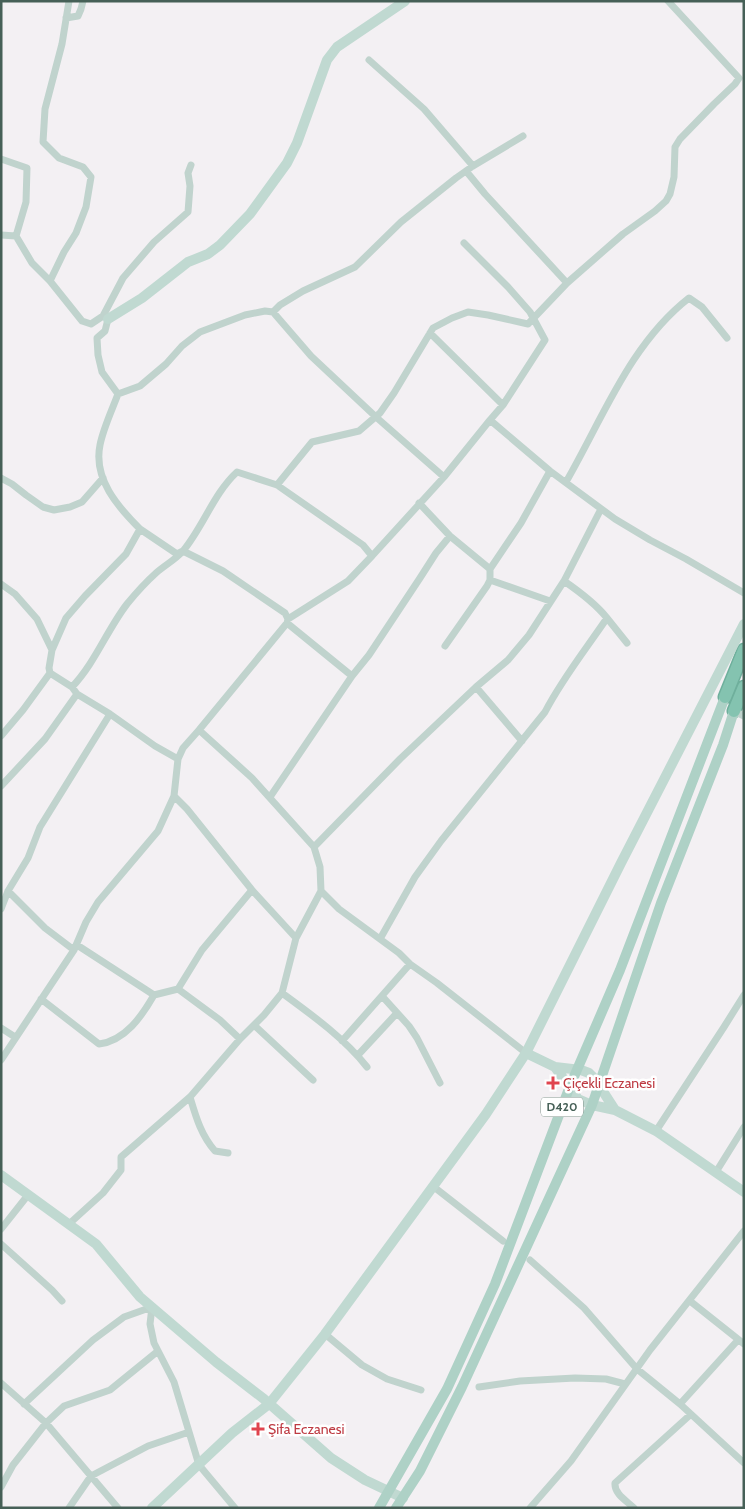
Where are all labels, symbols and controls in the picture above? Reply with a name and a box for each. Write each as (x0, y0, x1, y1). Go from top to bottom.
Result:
place label: Çiçekli Eczanesi (563, 1074, 655, 1092)
marker: Çiçekli Eczanesi (547, 1077, 559, 1089)
road number: D420 (541, 1098, 583, 1116)
place label: Şifa Eczanesi (268, 1420, 345, 1438)
marker: Şifa Eczanesi (252, 1423, 264, 1435)

